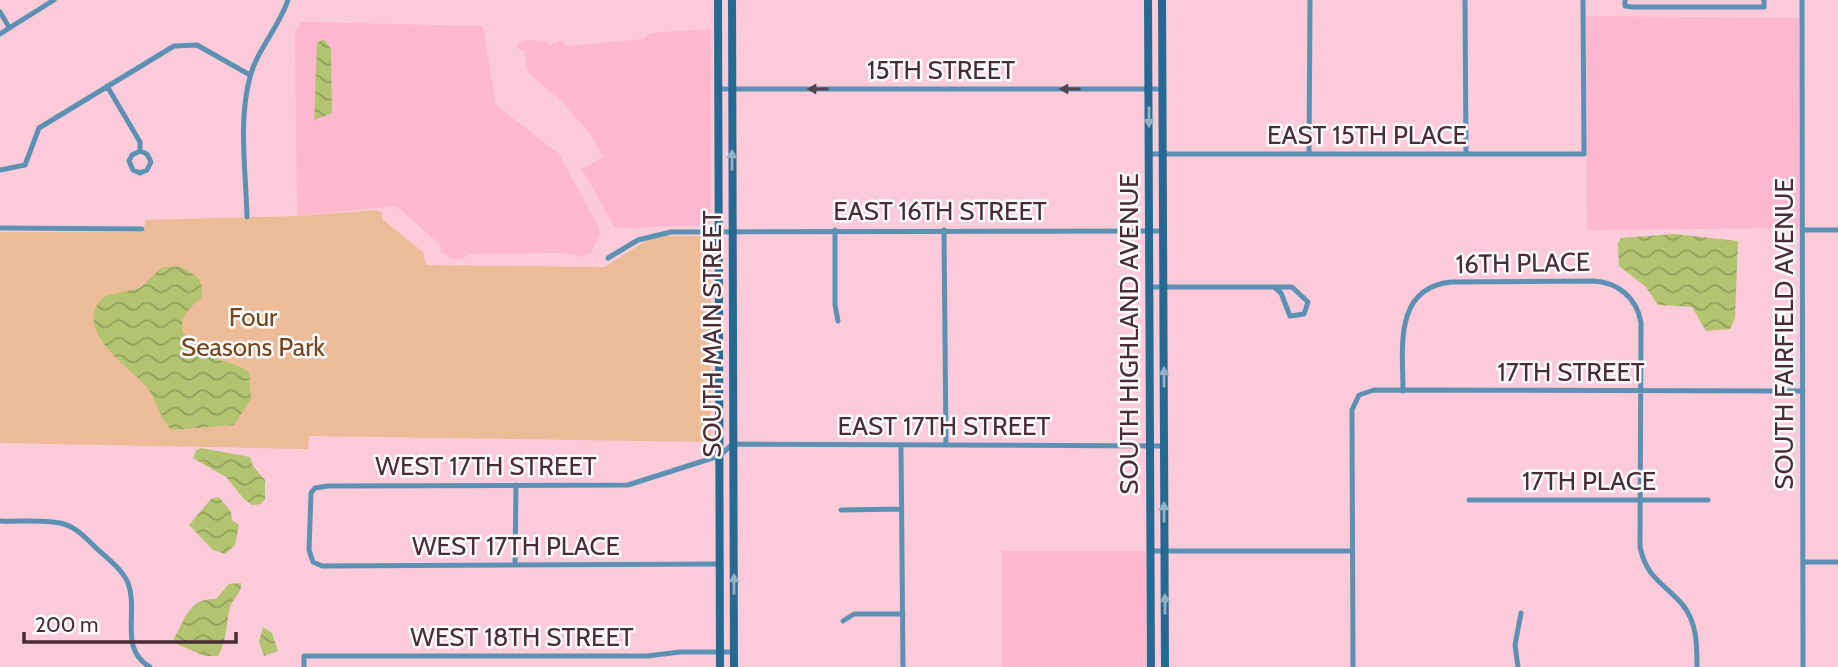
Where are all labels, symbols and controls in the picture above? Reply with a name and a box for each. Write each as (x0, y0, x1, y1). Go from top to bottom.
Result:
street label: 15TH STREET (867, 54, 1015, 86)
one-way arrow (807, 83, 829, 95)
one-way arrow (1059, 83, 1081, 95)
one-way arrow (1143, 106, 1155, 128)
street label: EAST 15TH PLACE (1267, 119, 1467, 151)
one-way arrow (726, 149, 738, 171)
street label: SOUTH HIGHLAND AVENUE (1113, 173, 1145, 495)
street label: SOUTH FAIRFIELD AVENUE (1768, 178, 1800, 490)
street label: EAST 16TH STREET (833, 195, 1047, 227)
street label: SOUTH MAIN STREET (696, 210, 728, 458)
street label: 16TH PLACE (1455, 246, 1591, 280)
park label: Four Seasons Park (181, 301, 325, 363)
street label: 17TH STREET (1497, 356, 1645, 388)
one-way arrow (1158, 366, 1170, 388)
street label: EAST 17TH STREET (838, 410, 1051, 442)
street label: WEST 17TH STREET (375, 450, 597, 482)
street label: 17TH PLACE (1522, 465, 1656, 497)
one-way arrow (1158, 501, 1170, 523)
street label: WEST 17TH PLACE (412, 530, 620, 562)
one-way arrow (728, 572, 739, 594)
one-way arrow (1159, 593, 1171, 615)
scale bar (24, 600, 236, 644)
text: 200 m (35, 612, 98, 637)
street label: WEST 18TH STREET (410, 621, 634, 653)

